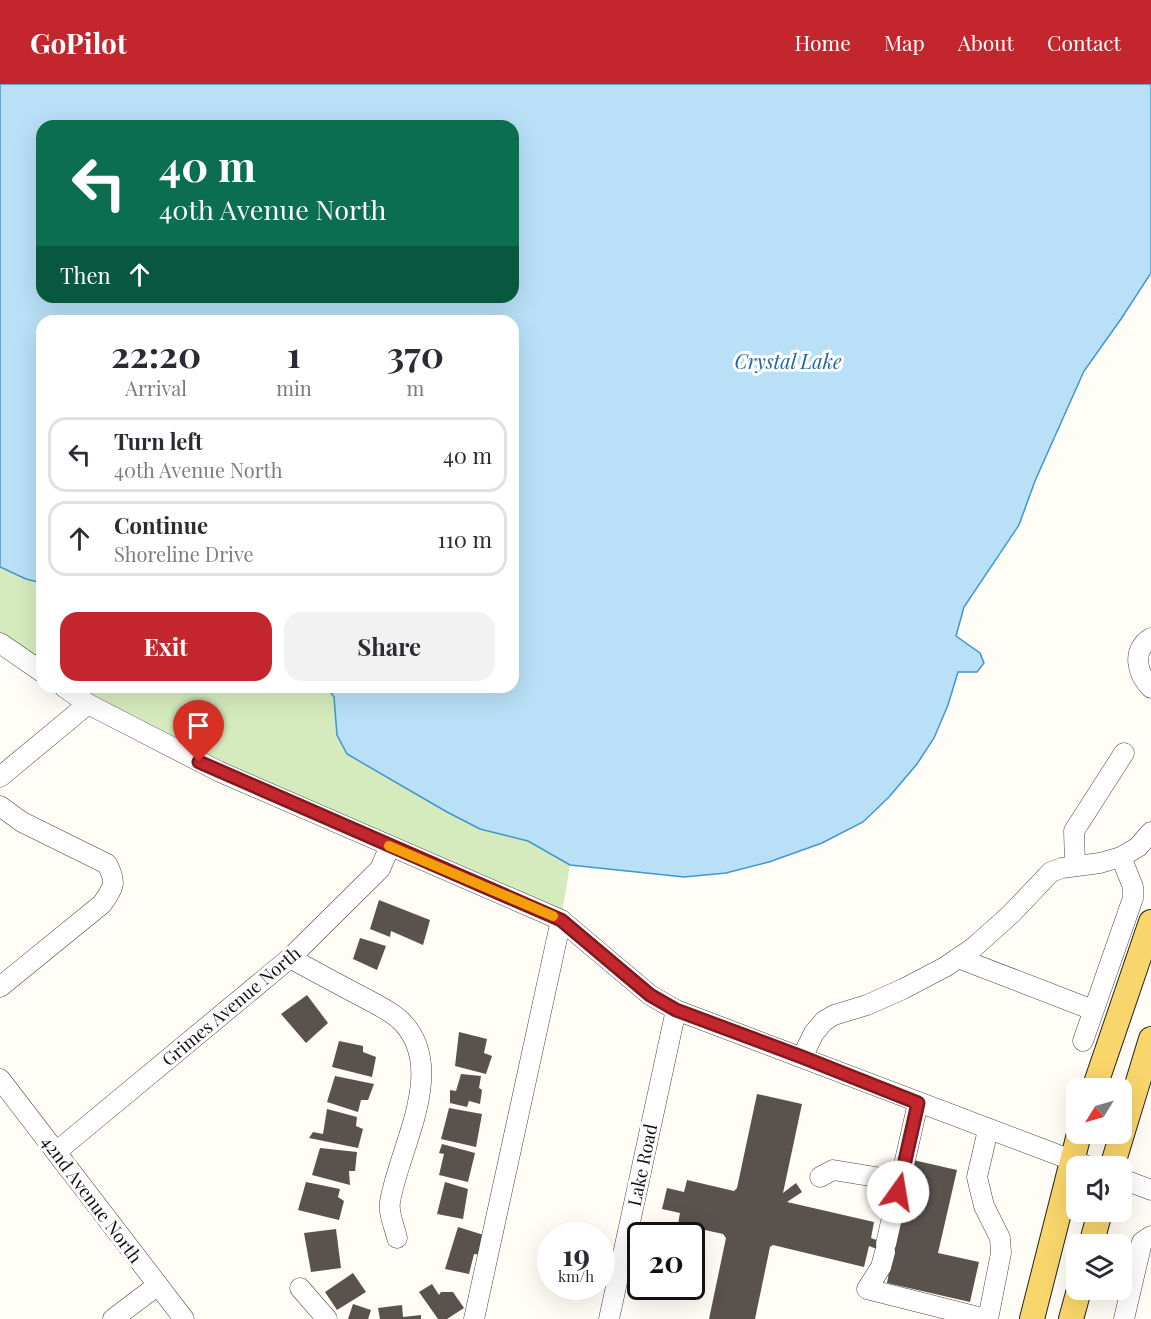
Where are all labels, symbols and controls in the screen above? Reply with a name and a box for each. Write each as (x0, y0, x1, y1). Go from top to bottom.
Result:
text: GoPilot (30, 24, 127, 61)
text: Home (795, 28, 851, 56)
text: Map (884, 28, 925, 56)
text: About (958, 28, 1014, 56)
text: Contact (1047, 28, 1121, 56)
text: 40 m (159, 137, 256, 193)
icon: left (60, 144, 138, 222)
text: 40th Avenue North (159, 191, 386, 227)
icon: ahead (123, 258, 156, 291)
text: Then (60, 260, 111, 290)
text: 22:20 (111, 329, 201, 377)
text: 1 (287, 329, 301, 377)
text: 370 (387, 329, 444, 377)
water label: Crystal Lake (734, 347, 842, 374)
text: Arrival (125, 374, 187, 401)
text: min (276, 374, 312, 401)
text: m (406, 374, 424, 401)
text: Turn left (114, 426, 203, 456)
icon: left (63, 438, 96, 471)
text: 40 m (443, 440, 492, 470)
text: 40th Avenue North (114, 456, 282, 483)
text: Continue (114, 510, 208, 540)
icon: ahead (63, 522, 96, 555)
text: 110 m (438, 524, 492, 554)
text: Shoreline Drive (114, 540, 254, 567)
button: Exit (60, 612, 272, 681)
button: Share (284, 612, 495, 681)
pin (173, 700, 224, 762)
icon: arrive (182, 709, 215, 742)
street label: Grimes Avenue North (157, 941, 306, 1071)
north arrow (1066, 1078, 1132, 1144)
map controls (1066, 1078, 1132, 1300)
street label: Lake Road (622, 1121, 663, 1208)
street label: 42nd Avenue North (36, 1130, 148, 1268)
button: sound (1066, 1156, 1132, 1222)
position arrow (866, 1160, 930, 1224)
speed limit sign: 20 (627, 1222, 705, 1300)
text: 19 (562, 1234, 590, 1274)
button: layers (1066, 1234, 1132, 1300)
text: km/h (558, 1266, 594, 1286)

